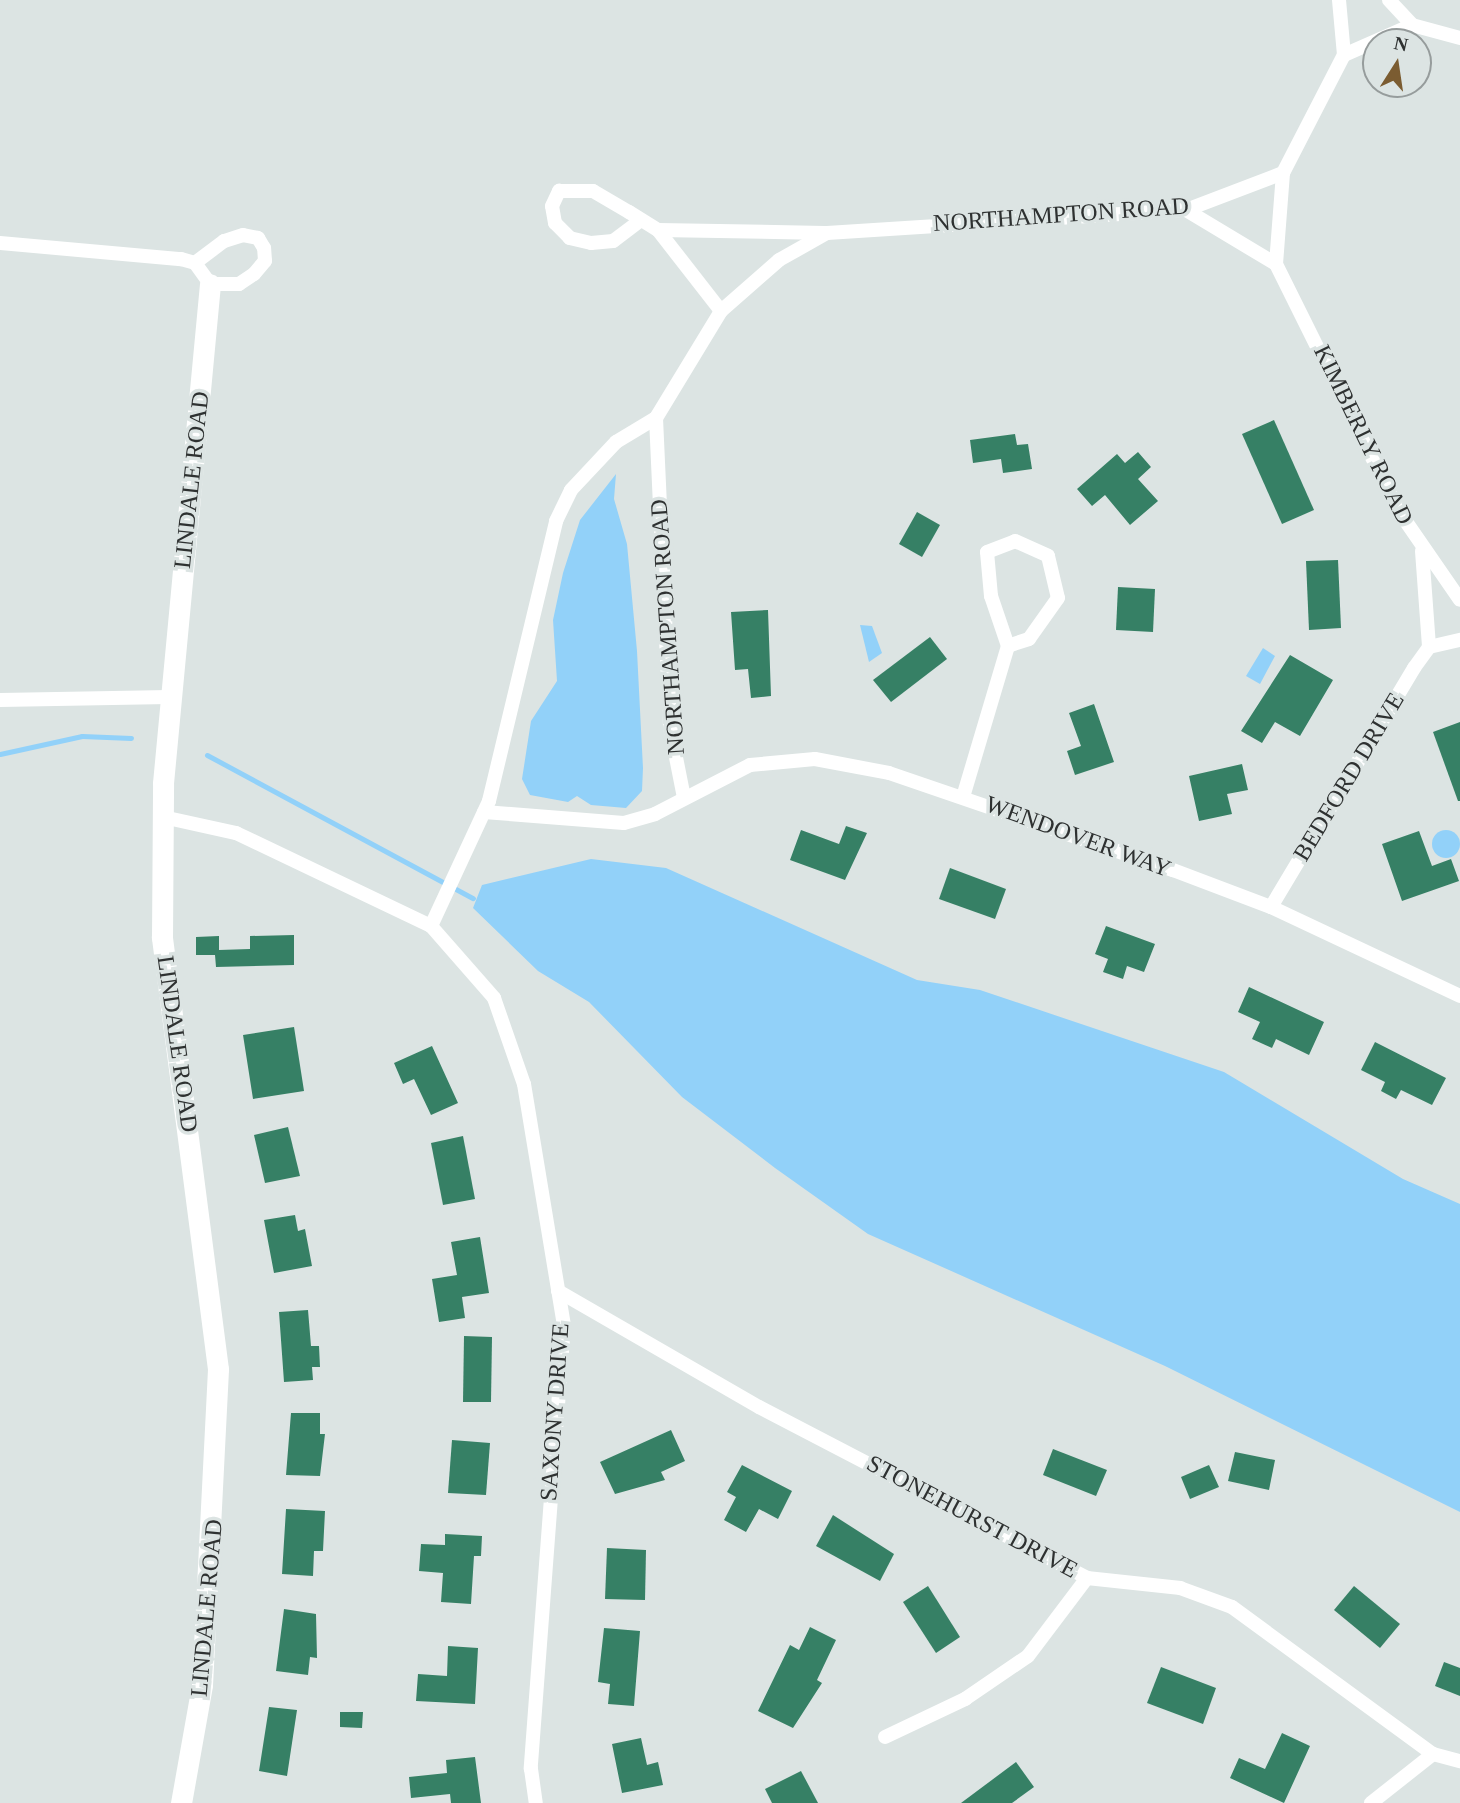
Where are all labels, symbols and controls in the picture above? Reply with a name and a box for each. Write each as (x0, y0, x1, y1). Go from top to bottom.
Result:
north arrow (1362, 28, 1432, 98)
text: N (1392, 32, 1410, 56)
street label: NORTHAMPTON ROAD (932, 192, 1190, 238)
street label: KIMBERLY ROAD (1307, 340, 1419, 530)
street label: LINDALE ROAD (168, 390, 216, 570)
street label: NORTHAMPTON ROAD (645, 498, 691, 756)
street label: BEDFORD DRIVE (1287, 688, 1411, 866)
street label: WENDOVER WAY (981, 790, 1175, 884)
street label: LINDALE ROAD (150, 954, 204, 1134)
street label: SAXONY DRIVE (534, 1322, 576, 1502)
street label: STONEHURST DRIVE (862, 1449, 1082, 1585)
street label: LINDALE ROAD (185, 1518, 229, 1698)

